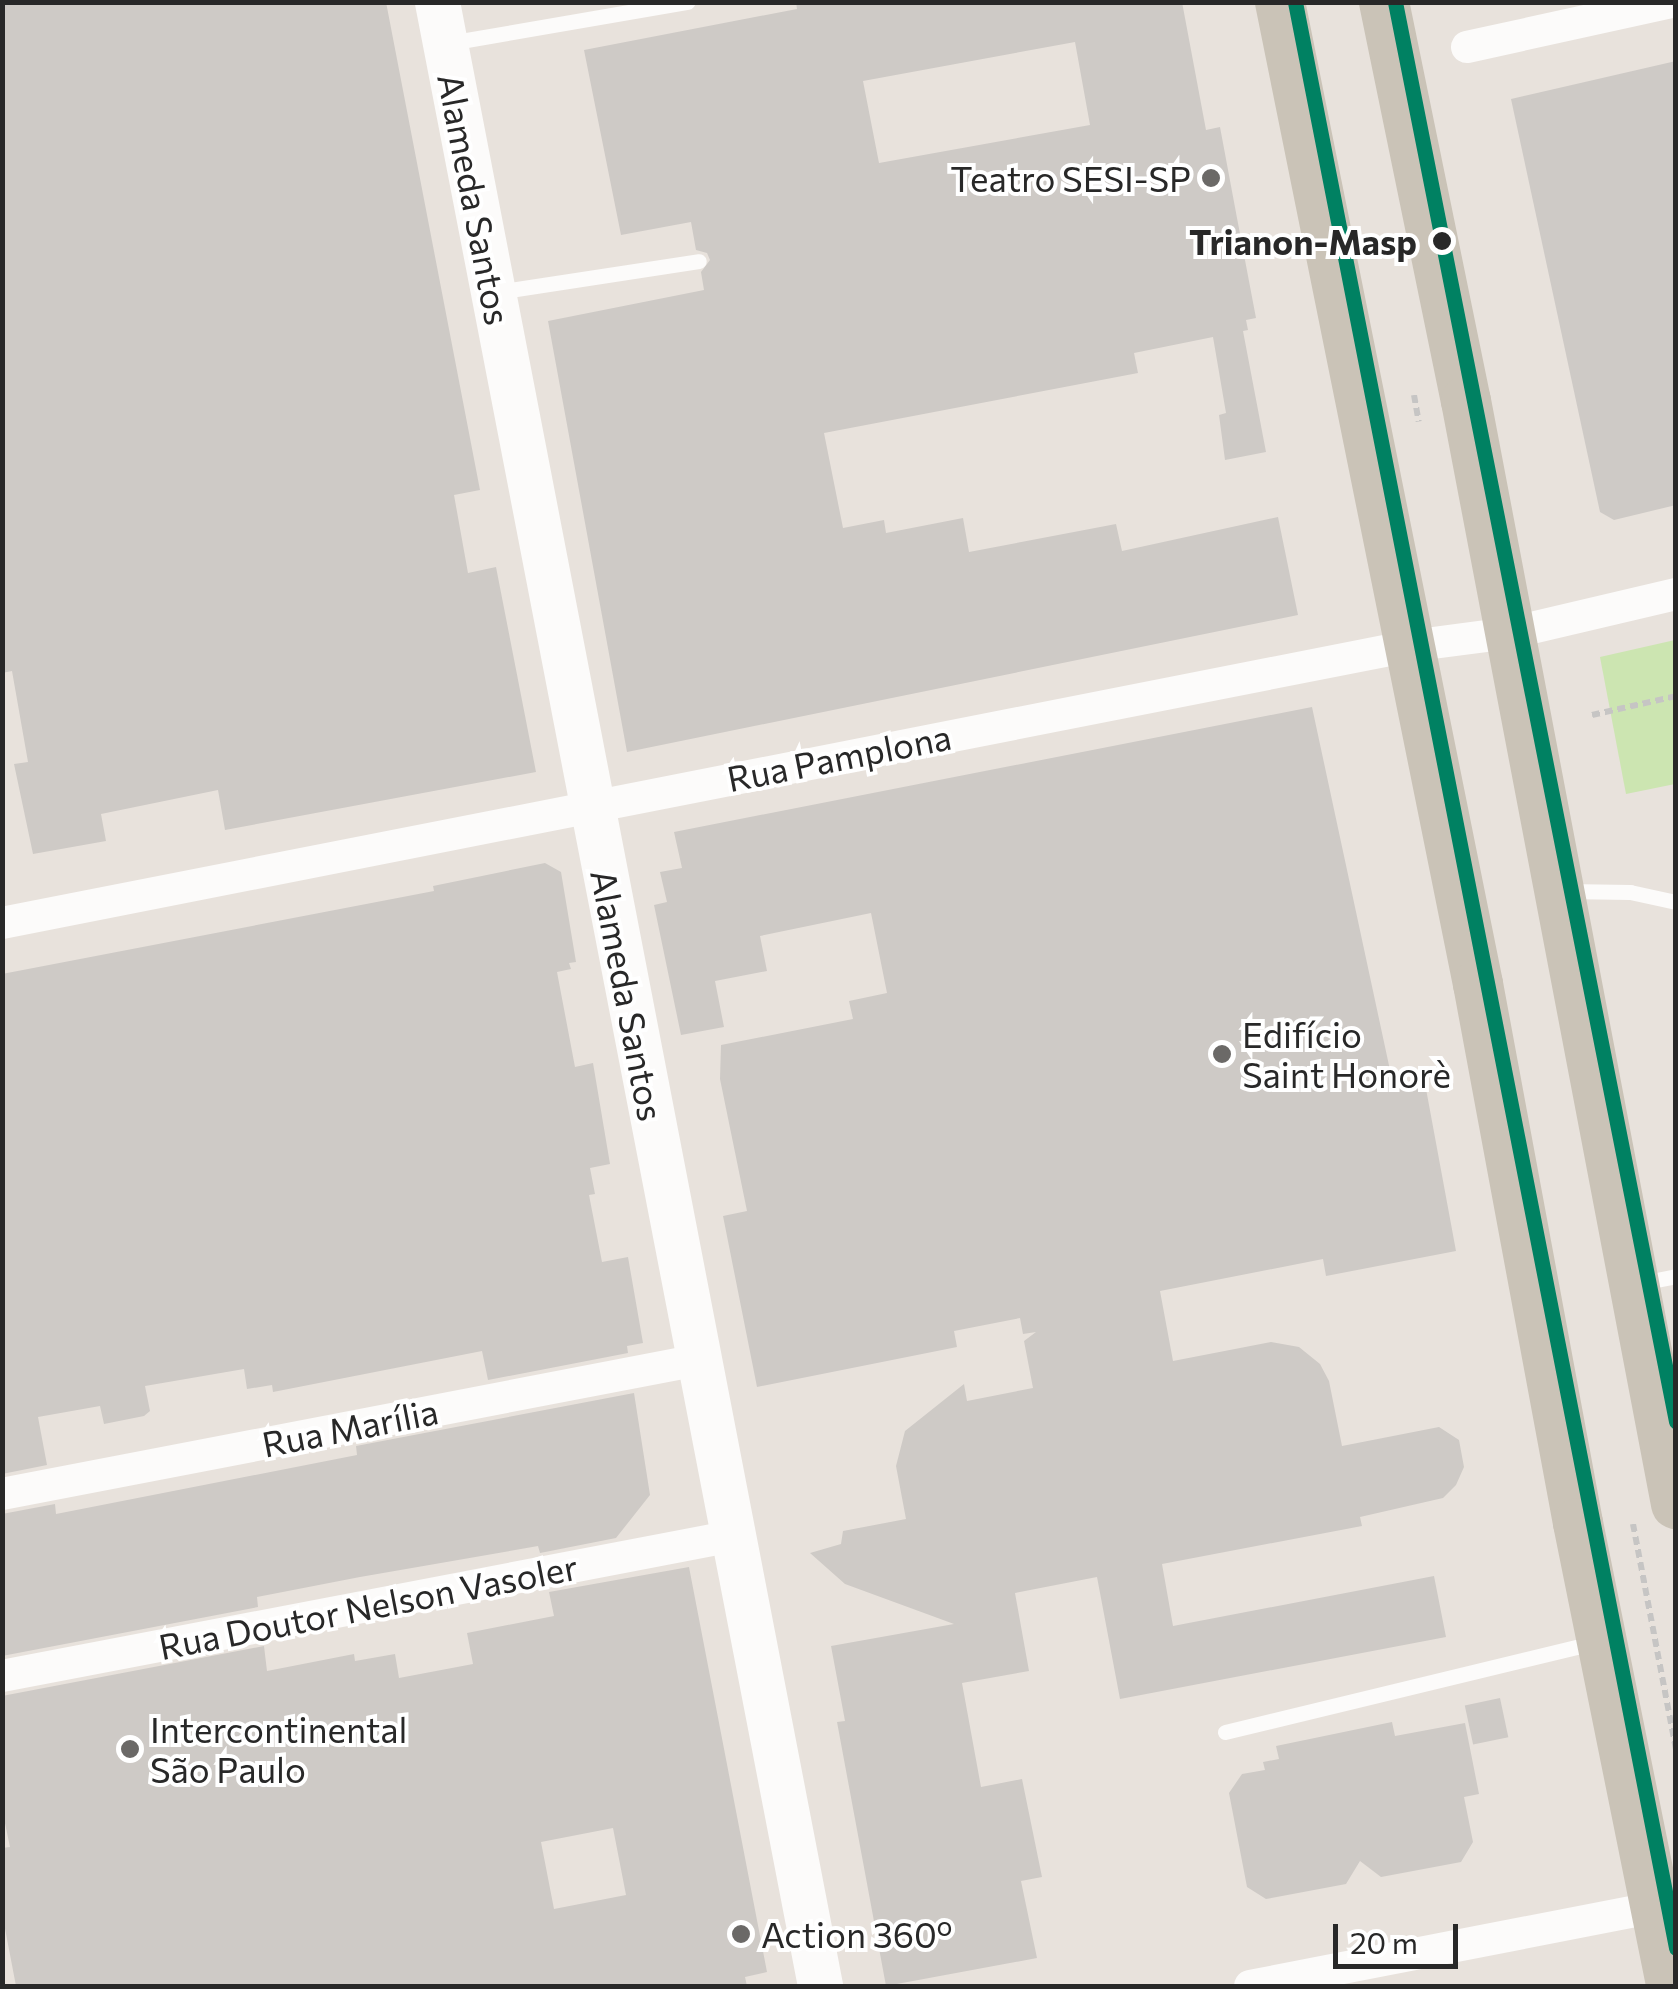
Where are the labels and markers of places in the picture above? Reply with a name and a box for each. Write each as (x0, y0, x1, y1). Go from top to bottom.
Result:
place label: Teatro SESI-SP (950, 157, 1191, 199)
marker: Teatro SESI-SP (1200, 167, 1222, 189)
place label: Trianon-Masp (1189, 220, 1417, 262)
marker: Trianon-Masp (1426, 225, 1458, 257)
place label: Edifício Saint Honorè (1242, 1013, 1451, 1095)
marker: Edifício Saint Honorè (1211, 1043, 1233, 1065)
place label: Intercontinental São Paulo (150, 1708, 408, 1790)
marker: Intercontinental São Paulo (119, 1738, 141, 1760)
place label: Action 360º (761, 1913, 952, 1955)
marker: Action 360º (730, 1923, 752, 1945)

